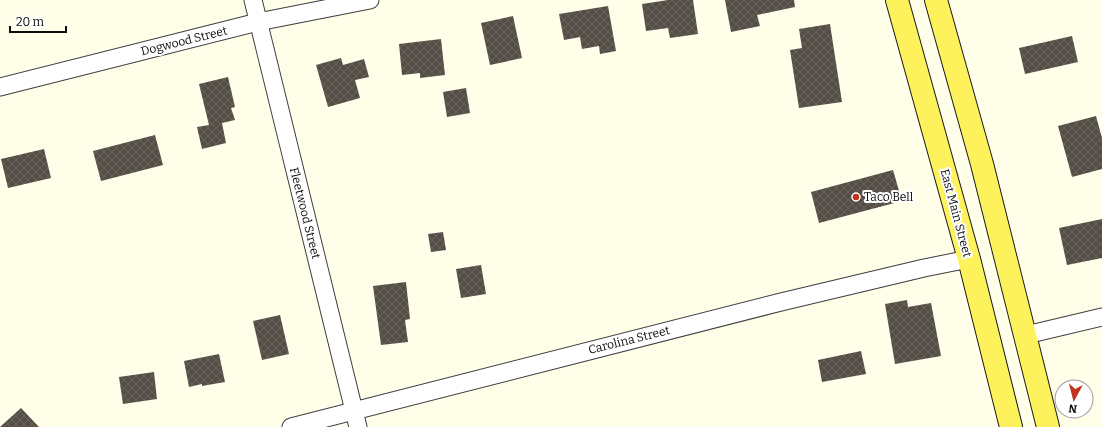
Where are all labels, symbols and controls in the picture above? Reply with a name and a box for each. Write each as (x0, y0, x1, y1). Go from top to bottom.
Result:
scale bar (10, 8, 66, 34)
text: 20 m (16, 15, 45, 29)
street label: Dogwood Street (139, 23, 229, 59)
street label: Fleetwood Street (287, 166, 323, 261)
street label: East Main Street (937, 167, 975, 259)
place label: Taco Bell (864, 190, 914, 204)
marker: Taco Bell (851, 192, 861, 202)
street label: Carolina Street (587, 323, 672, 357)
north arrow (1054, 379, 1094, 419)
text: N (1067, 401, 1078, 415)

